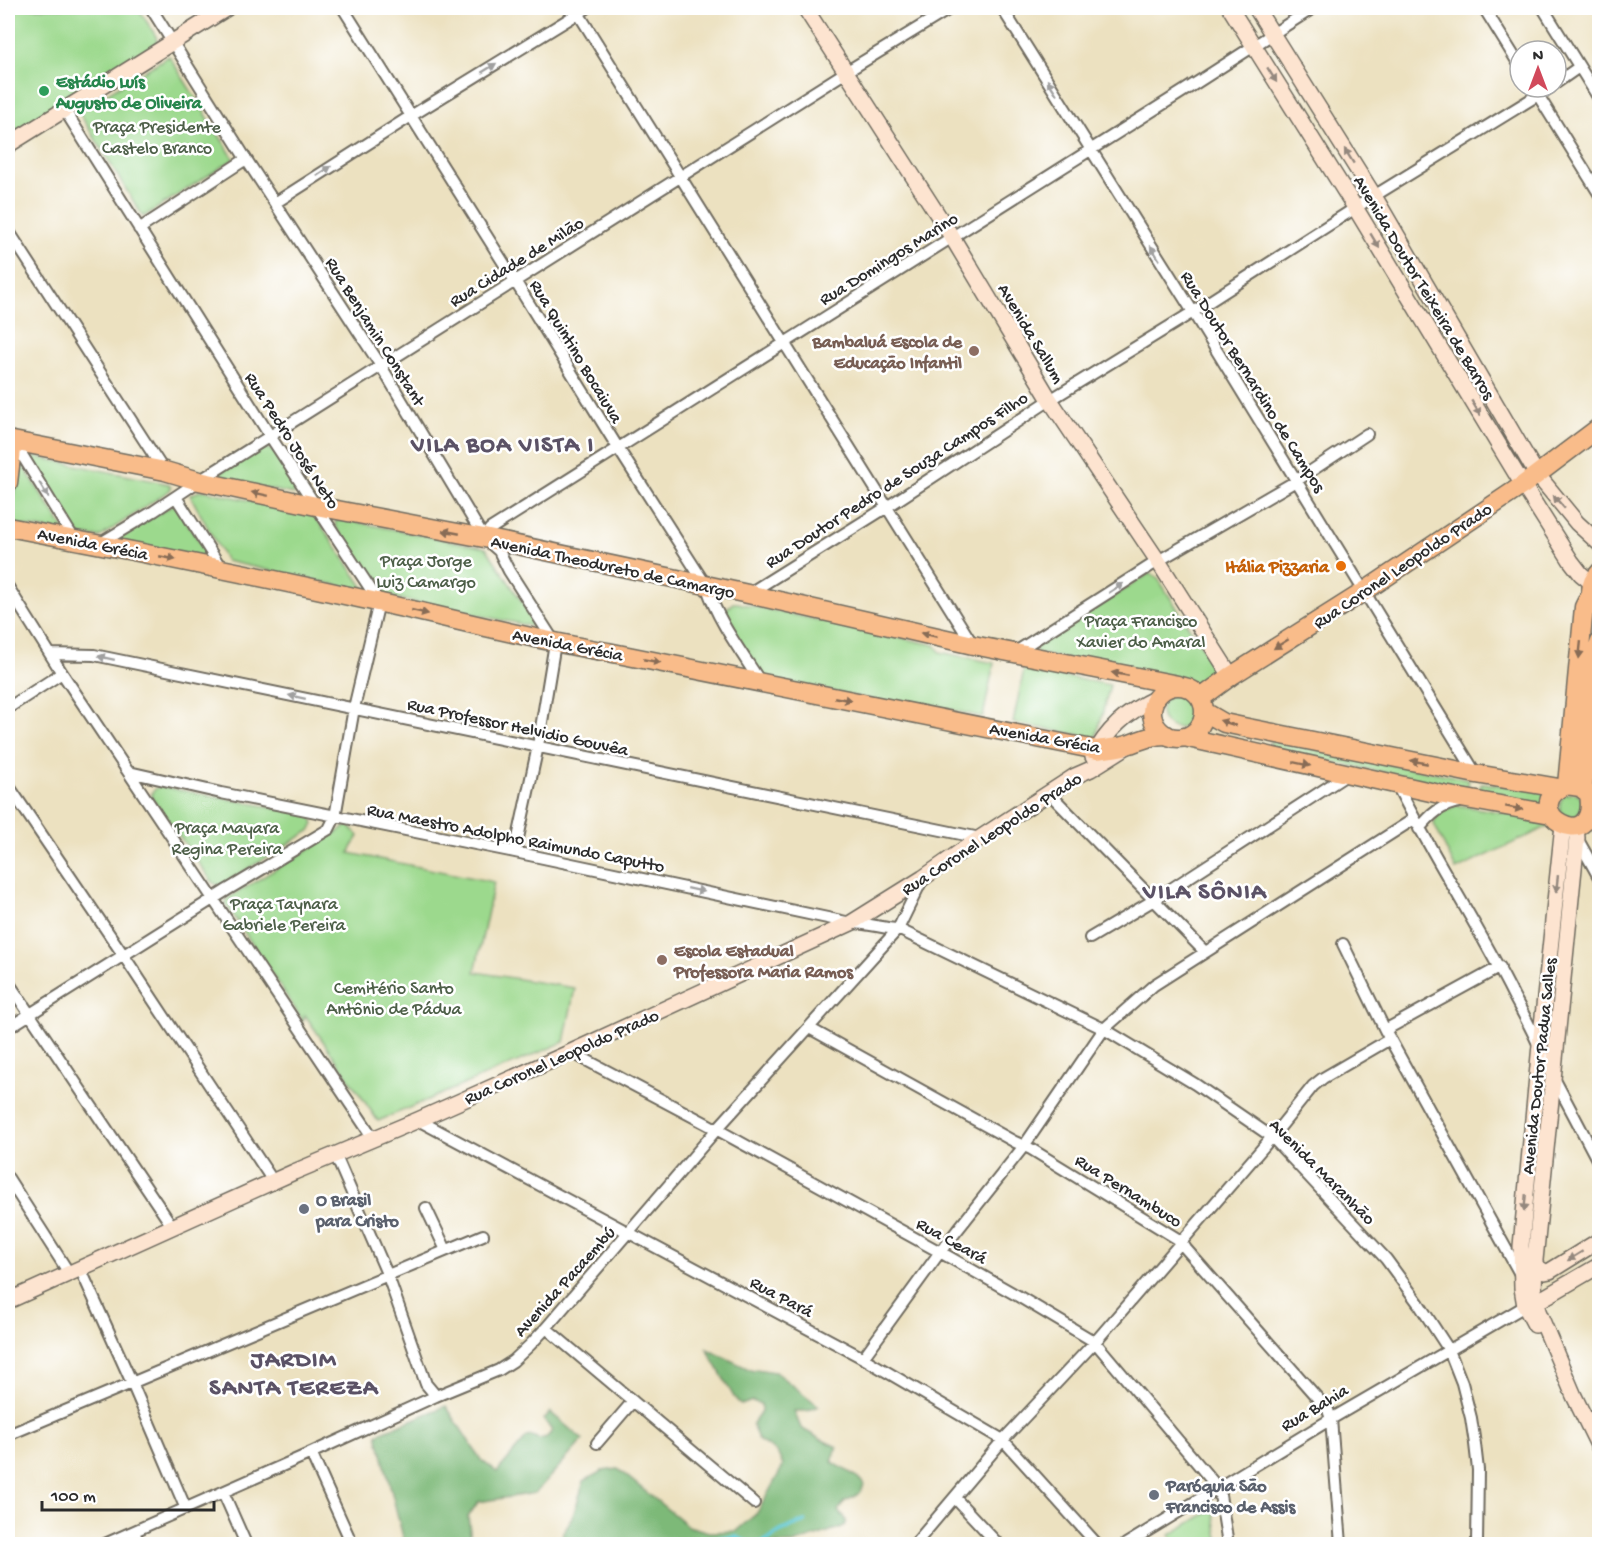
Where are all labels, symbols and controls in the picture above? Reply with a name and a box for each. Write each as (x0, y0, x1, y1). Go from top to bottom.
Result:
north arrow (1508, 39, 1568, 99)
text: N (1533, 48, 1544, 67)
one-way arrow (481, 62, 497, 73)
one-way arrow (1267, 67, 1278, 83)
place label: Estádio Luís Augusto de Oliveira (55, 73, 203, 115)
one-way arrow (1046, 79, 1057, 96)
marker: Estádio Luís Augusto de Oliveira (37, 84, 51, 98)
park label: Praça Presidente Castelo Branco (92, 118, 222, 160)
one-way arrow (1343, 148, 1354, 164)
one-way arrow (316, 166, 332, 177)
street label: Avenida Doutor Teixeira de Barros (1348, 173, 1499, 405)
street label: Rua Domingos Marino (816, 209, 963, 311)
street label: Rua Cidade de Milão (446, 213, 588, 313)
one-way arrow (1369, 233, 1380, 249)
one-way arrow (1150, 245, 1161, 261)
street label: Rua Benjamin Constant (320, 254, 429, 412)
street label: Rua Doutor Bernardino de Campos (1175, 268, 1330, 498)
street label: Rua Quintino Bocaiuva (524, 277, 626, 429)
street label: Avenida Sallum (992, 281, 1068, 388)
place label: Bambaluá Escola de Educação Infantil (812, 333, 963, 375)
marker: Bambaluá Escola de Educação Infantil (967, 344, 981, 358)
street label: Rua Pedro José Neto (239, 369, 343, 514)
street label: Rua Doutor Pedro de Souza Campos Filho (762, 388, 1033, 574)
one-way arrow (1471, 400, 1481, 417)
district label: VILA BOA VISTA I (410, 432, 595, 461)
one-way arrow (38, 482, 49, 498)
one-way arrow (250, 489, 269, 498)
one-way arrow (1553, 495, 1566, 510)
street label: Rua Coronel Leopoldo Prado (1310, 499, 1497, 635)
street label: Avenida Grécia (35, 524, 151, 567)
one-way arrow (441, 527, 460, 536)
street label: Avenida Theodureto de Camargo (489, 532, 736, 605)
park label: Praça Jorge Luiz Camargo (376, 552, 476, 594)
one-way arrow (159, 554, 178, 563)
place label: Itália Pizzaria (1225, 558, 1330, 579)
marker: Itália Pizzaria (1334, 559, 1348, 573)
one-way arrow (1108, 582, 1124, 593)
one-way arrow (411, 608, 430, 617)
park label: Praça Francisco Xavier do Amaral (1075, 612, 1206, 654)
street label: Avenida Grécia (510, 625, 626, 668)
one-way arrow (920, 629, 938, 639)
one-way arrow (1273, 639, 1289, 650)
one-way arrow (1575, 641, 1585, 660)
one-way arrow (97, 652, 115, 662)
one-way arrow (643, 656, 662, 666)
one-way arrow (1110, 669, 1129, 678)
one-way arrow (287, 692, 306, 701)
street label: Rua Professor Helvidio Gouvêa (405, 695, 631, 762)
one-way arrow (834, 695, 853, 704)
one-way arrow (1219, 718, 1237, 727)
street label: Avenida Grécia (988, 719, 1103, 760)
one-way arrow (1409, 757, 1428, 766)
one-way arrow (1293, 759, 1312, 769)
street label: Rua Coronel Leopoldo Prado (898, 769, 1086, 901)
street label: Rua Maestro Adolpho Raimundo Caputto (365, 800, 666, 879)
one-way arrow (1504, 804, 1523, 813)
park label: Praça Mayara Regina Pereira (172, 819, 283, 861)
one-way arrow (1552, 874, 1562, 893)
district label: VILA SÔNIA (1142, 879, 1267, 908)
one-way arrow (686, 886, 705, 895)
park label: Praça Taynara Gabriele Pereira (222, 895, 347, 937)
place label: Escola Estadual Professora Maria Ramos (673, 942, 854, 984)
marker: Escola Estadual Professora Maria Ramos (655, 953, 669, 967)
street label: Avenida Doutor Padua Salles (1519, 956, 1562, 1175)
park label: Cemitério Santo Antônio de Pádua (327, 979, 462, 1021)
street label: Rua Coronel Leopoldo Prado (461, 1006, 663, 1111)
street label: Avenida Maranhão (1264, 1115, 1379, 1230)
street label: Rua Pernambuco (1070, 1151, 1185, 1233)
place label: O Brasil para Cristo (315, 1191, 399, 1233)
one-way arrow (1520, 1194, 1530, 1213)
marker: O Brasil para Cristo (297, 1202, 311, 1216)
street label: Rua Ceará (912, 1214, 991, 1271)
street label: Avenida Pacaembú (511, 1223, 621, 1342)
one-way arrow (1567, 1250, 1583, 1261)
street label: Rua Pará (746, 1273, 817, 1324)
district label: JARDIM SANTA TEREZA (209, 1347, 379, 1404)
street label: Rua Bahia (1278, 1380, 1354, 1437)
scale bar (42, 1474, 214, 1512)
place label: Paróquia São Francisco de Assis (1165, 1477, 1296, 1519)
text: 100 m (50, 1487, 96, 1508)
marker: Paróquia São Francisco de Assis (1147, 1488, 1161, 1502)

